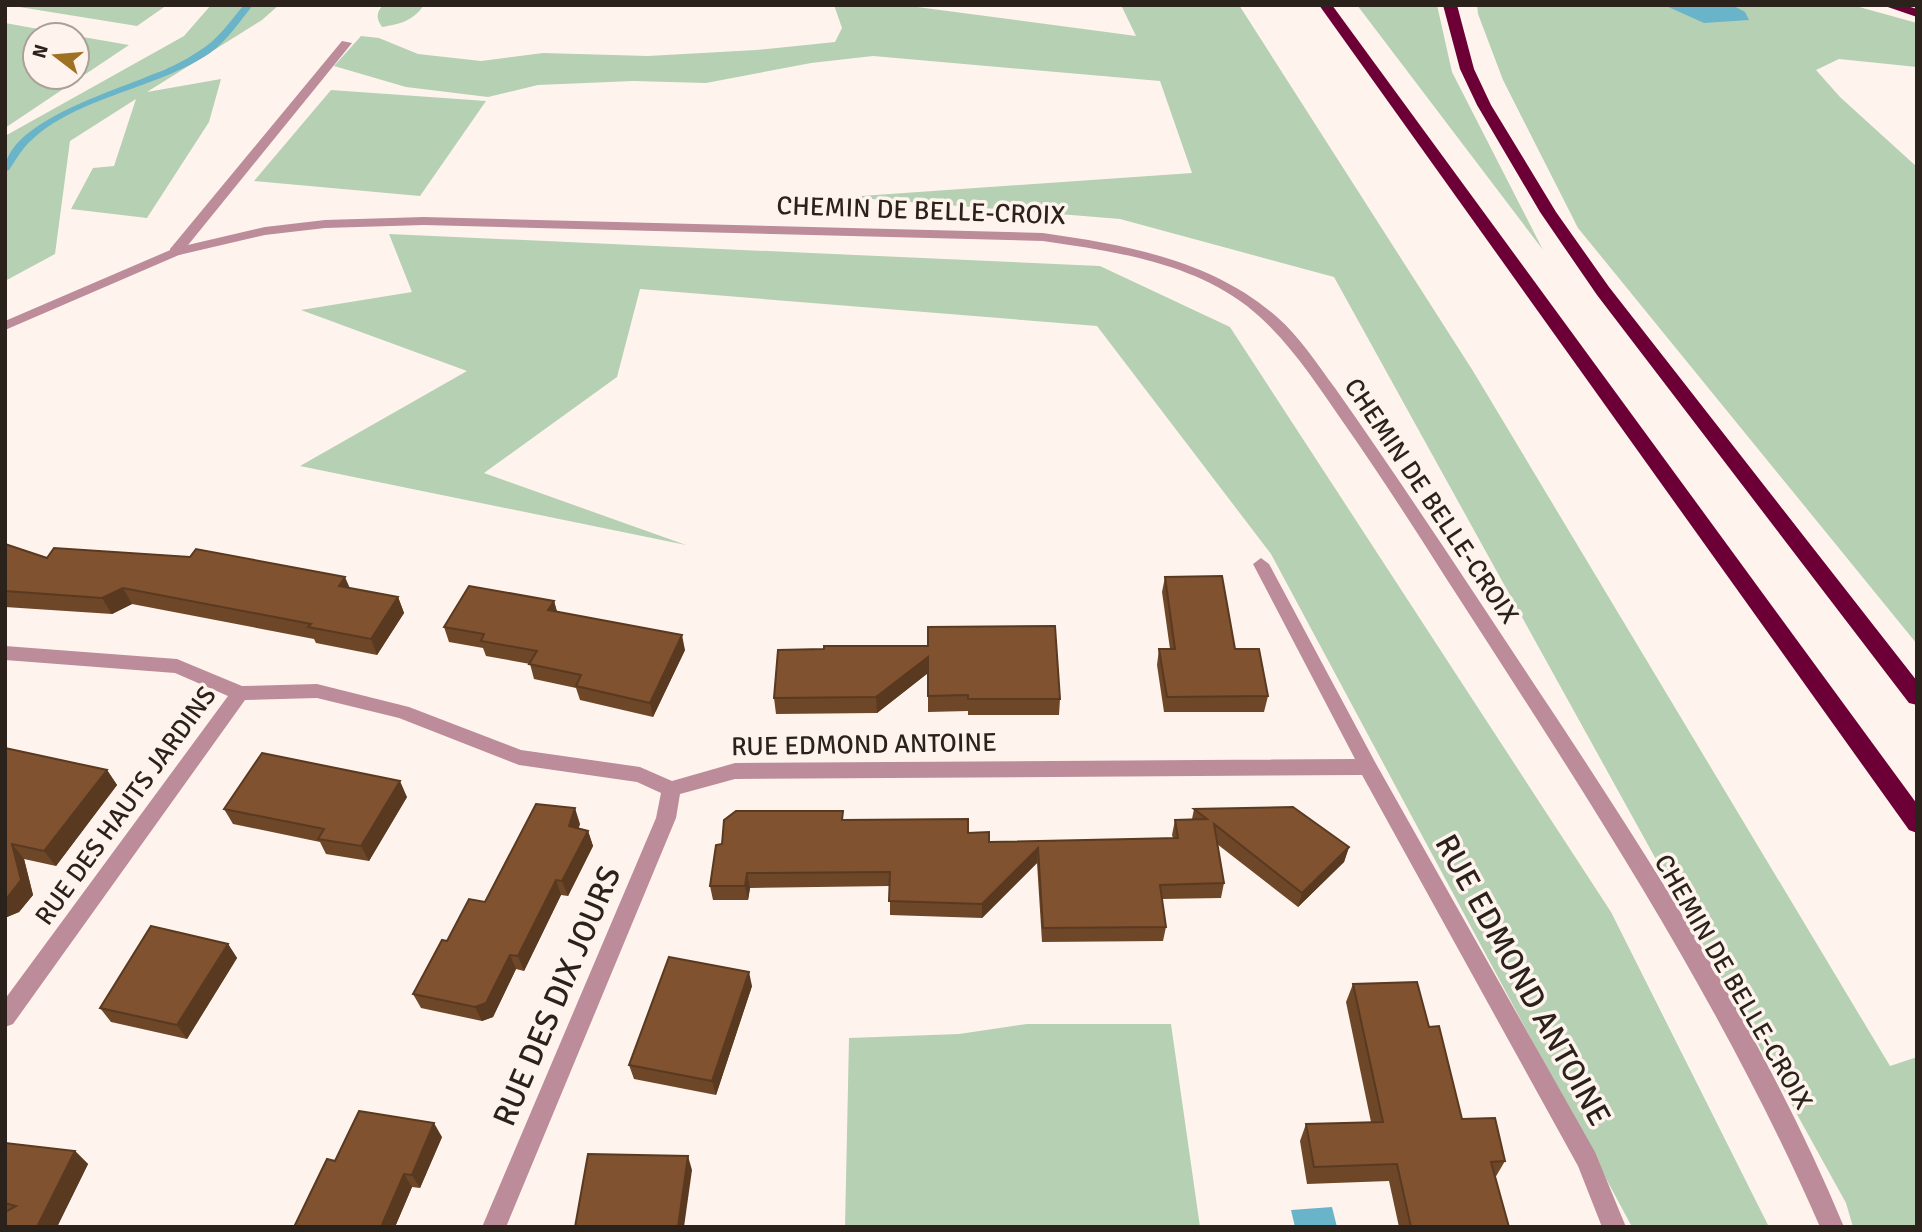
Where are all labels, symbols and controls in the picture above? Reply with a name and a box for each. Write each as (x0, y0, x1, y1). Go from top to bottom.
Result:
north arrow (21, 21, 91, 91)
text: N (27, 42, 54, 61)
street label: CHEMIN DE BELLE-CROIX (776, 190, 1066, 232)
street label: CHEMIN DE BELLE-CROIX (1337, 372, 1525, 630)
street label: RUE DES HAUTS JARDINS (29, 680, 223, 932)
street label: RUE EDMOND ANTOINE (731, 727, 997, 763)
street label: RUE EDMOND ANTOINE (1427, 828, 1619, 1132)
street label: CHEMIN DE BELLE-CROIX (1647, 849, 1819, 1115)
street label: RUE DES DIX JOURS (485, 860, 629, 1132)

